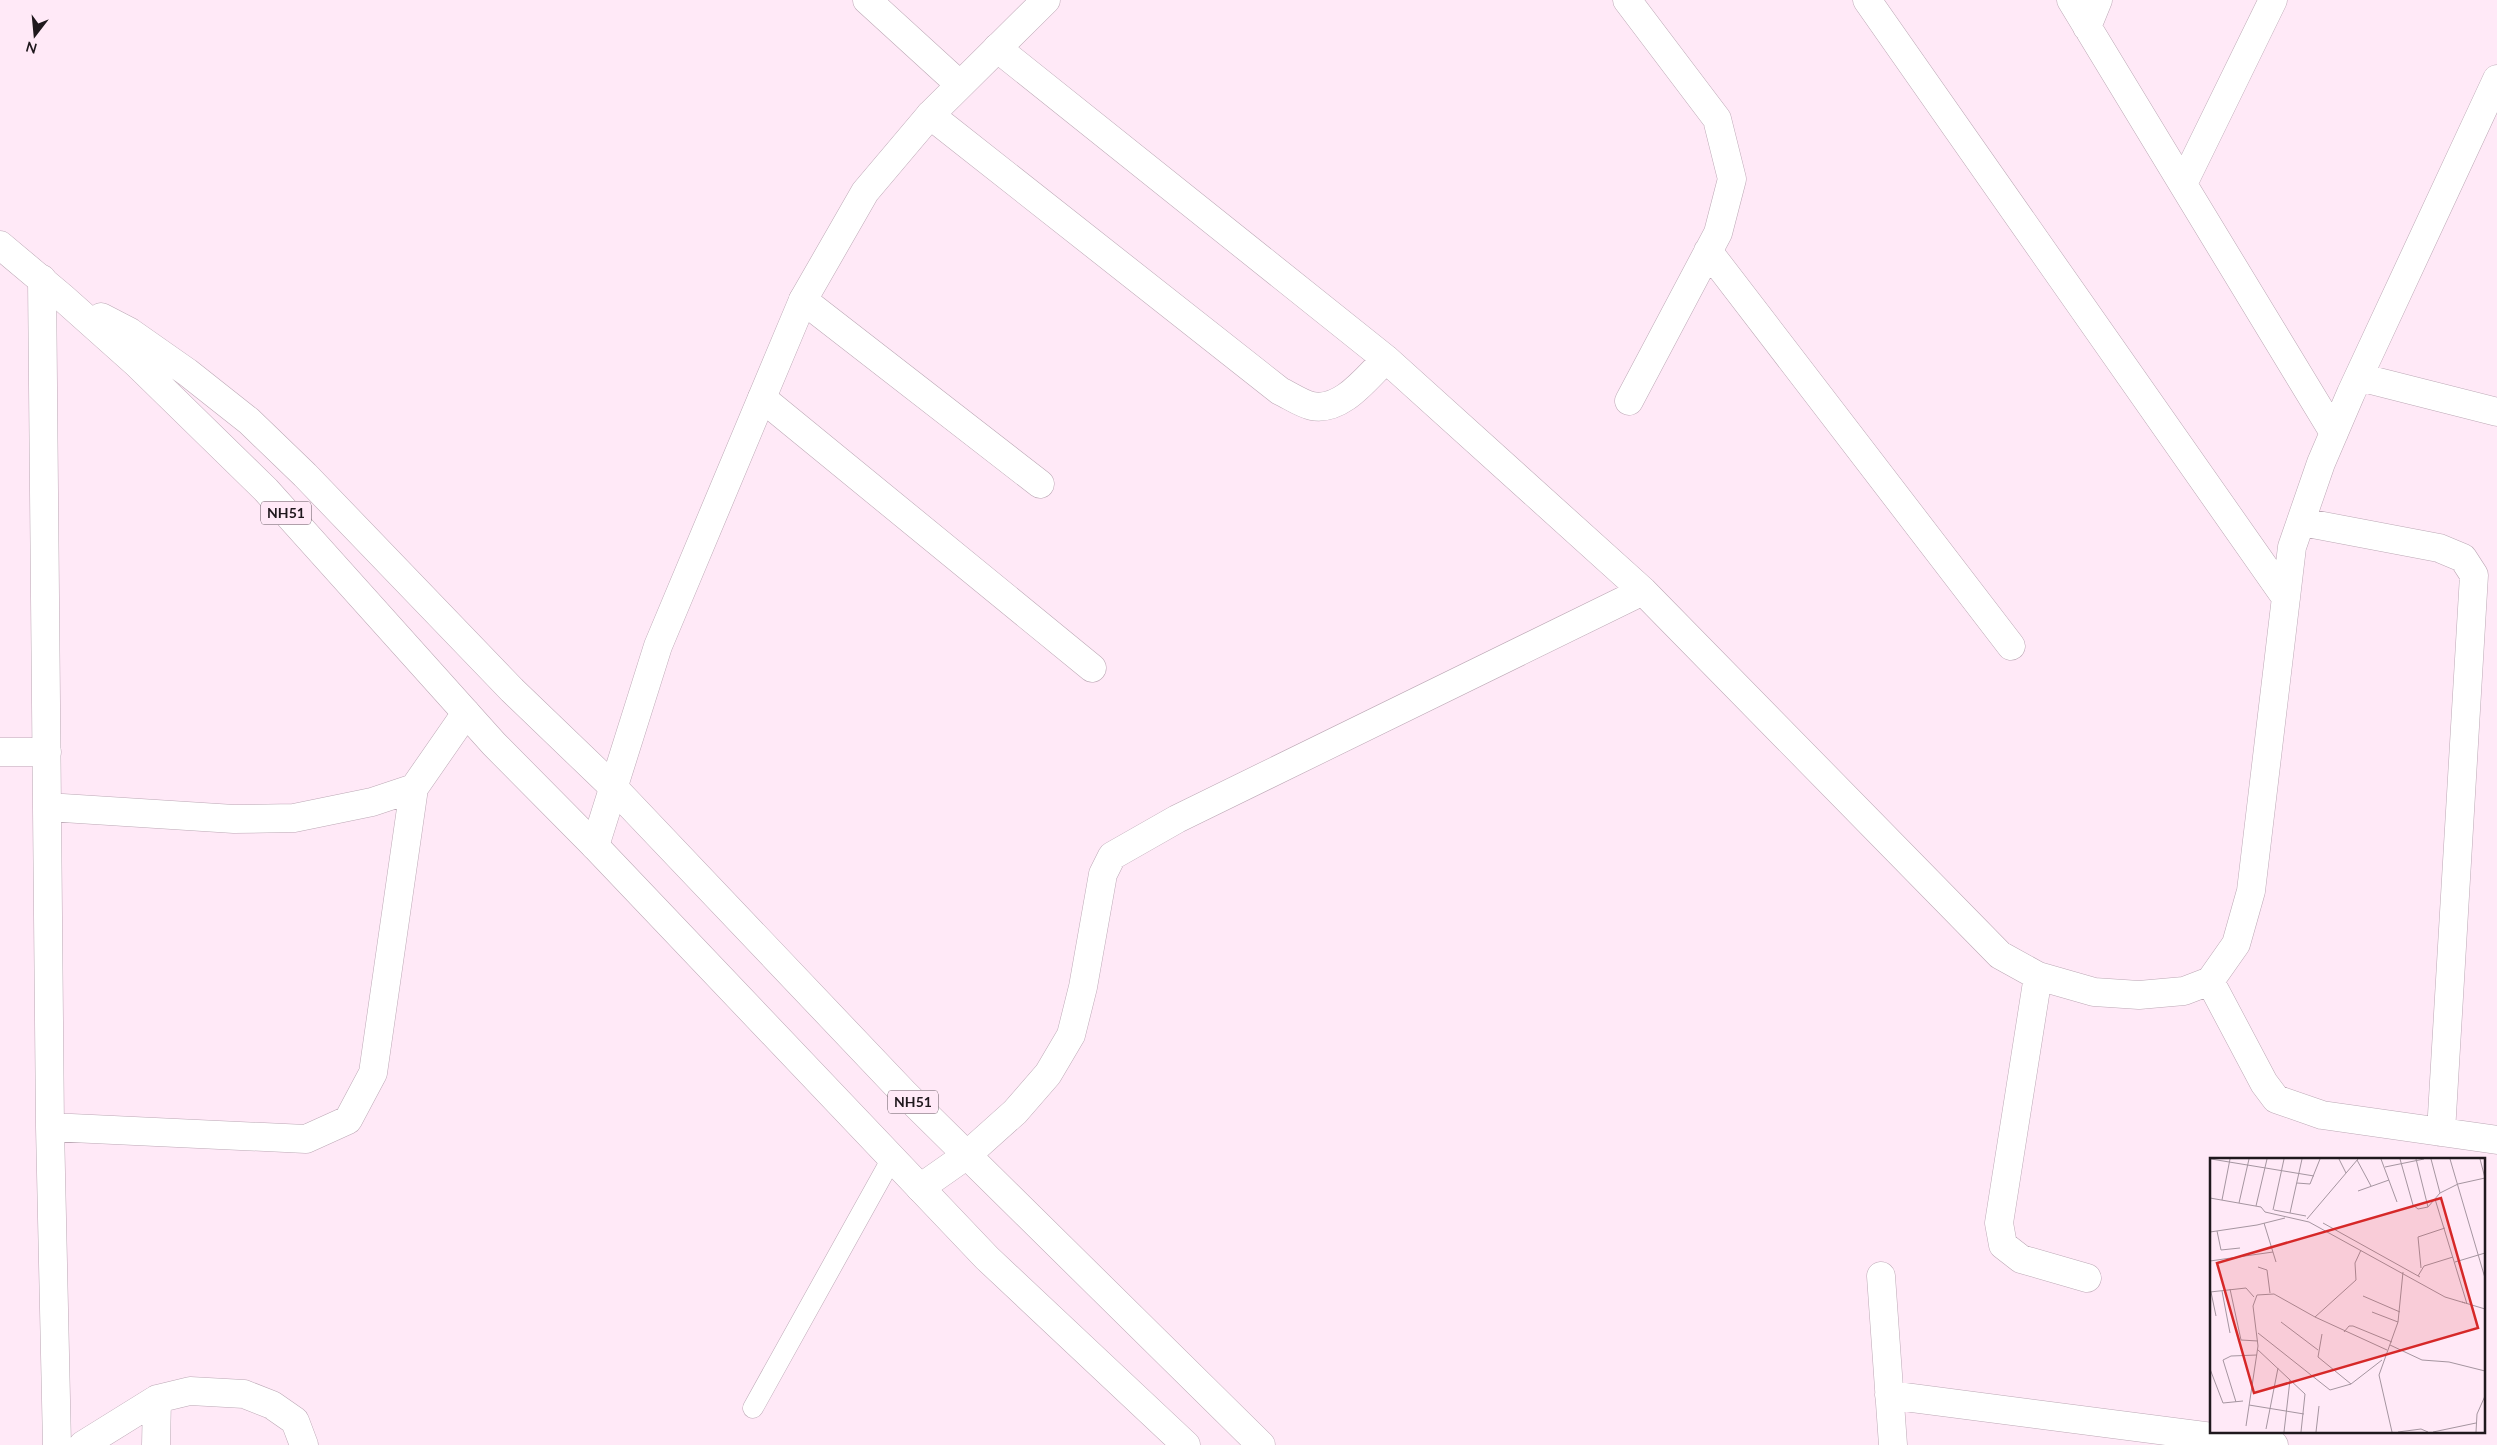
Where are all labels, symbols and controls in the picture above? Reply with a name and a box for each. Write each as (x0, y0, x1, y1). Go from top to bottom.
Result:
north arrow (10, 10, 60, 60)
text: N (24, 38, 39, 58)
road number: NH51 (261, 502, 311, 524)
road number: NH51 (888, 1090, 938, 1114)
inset map (2210, 1158, 2484, 1432)

